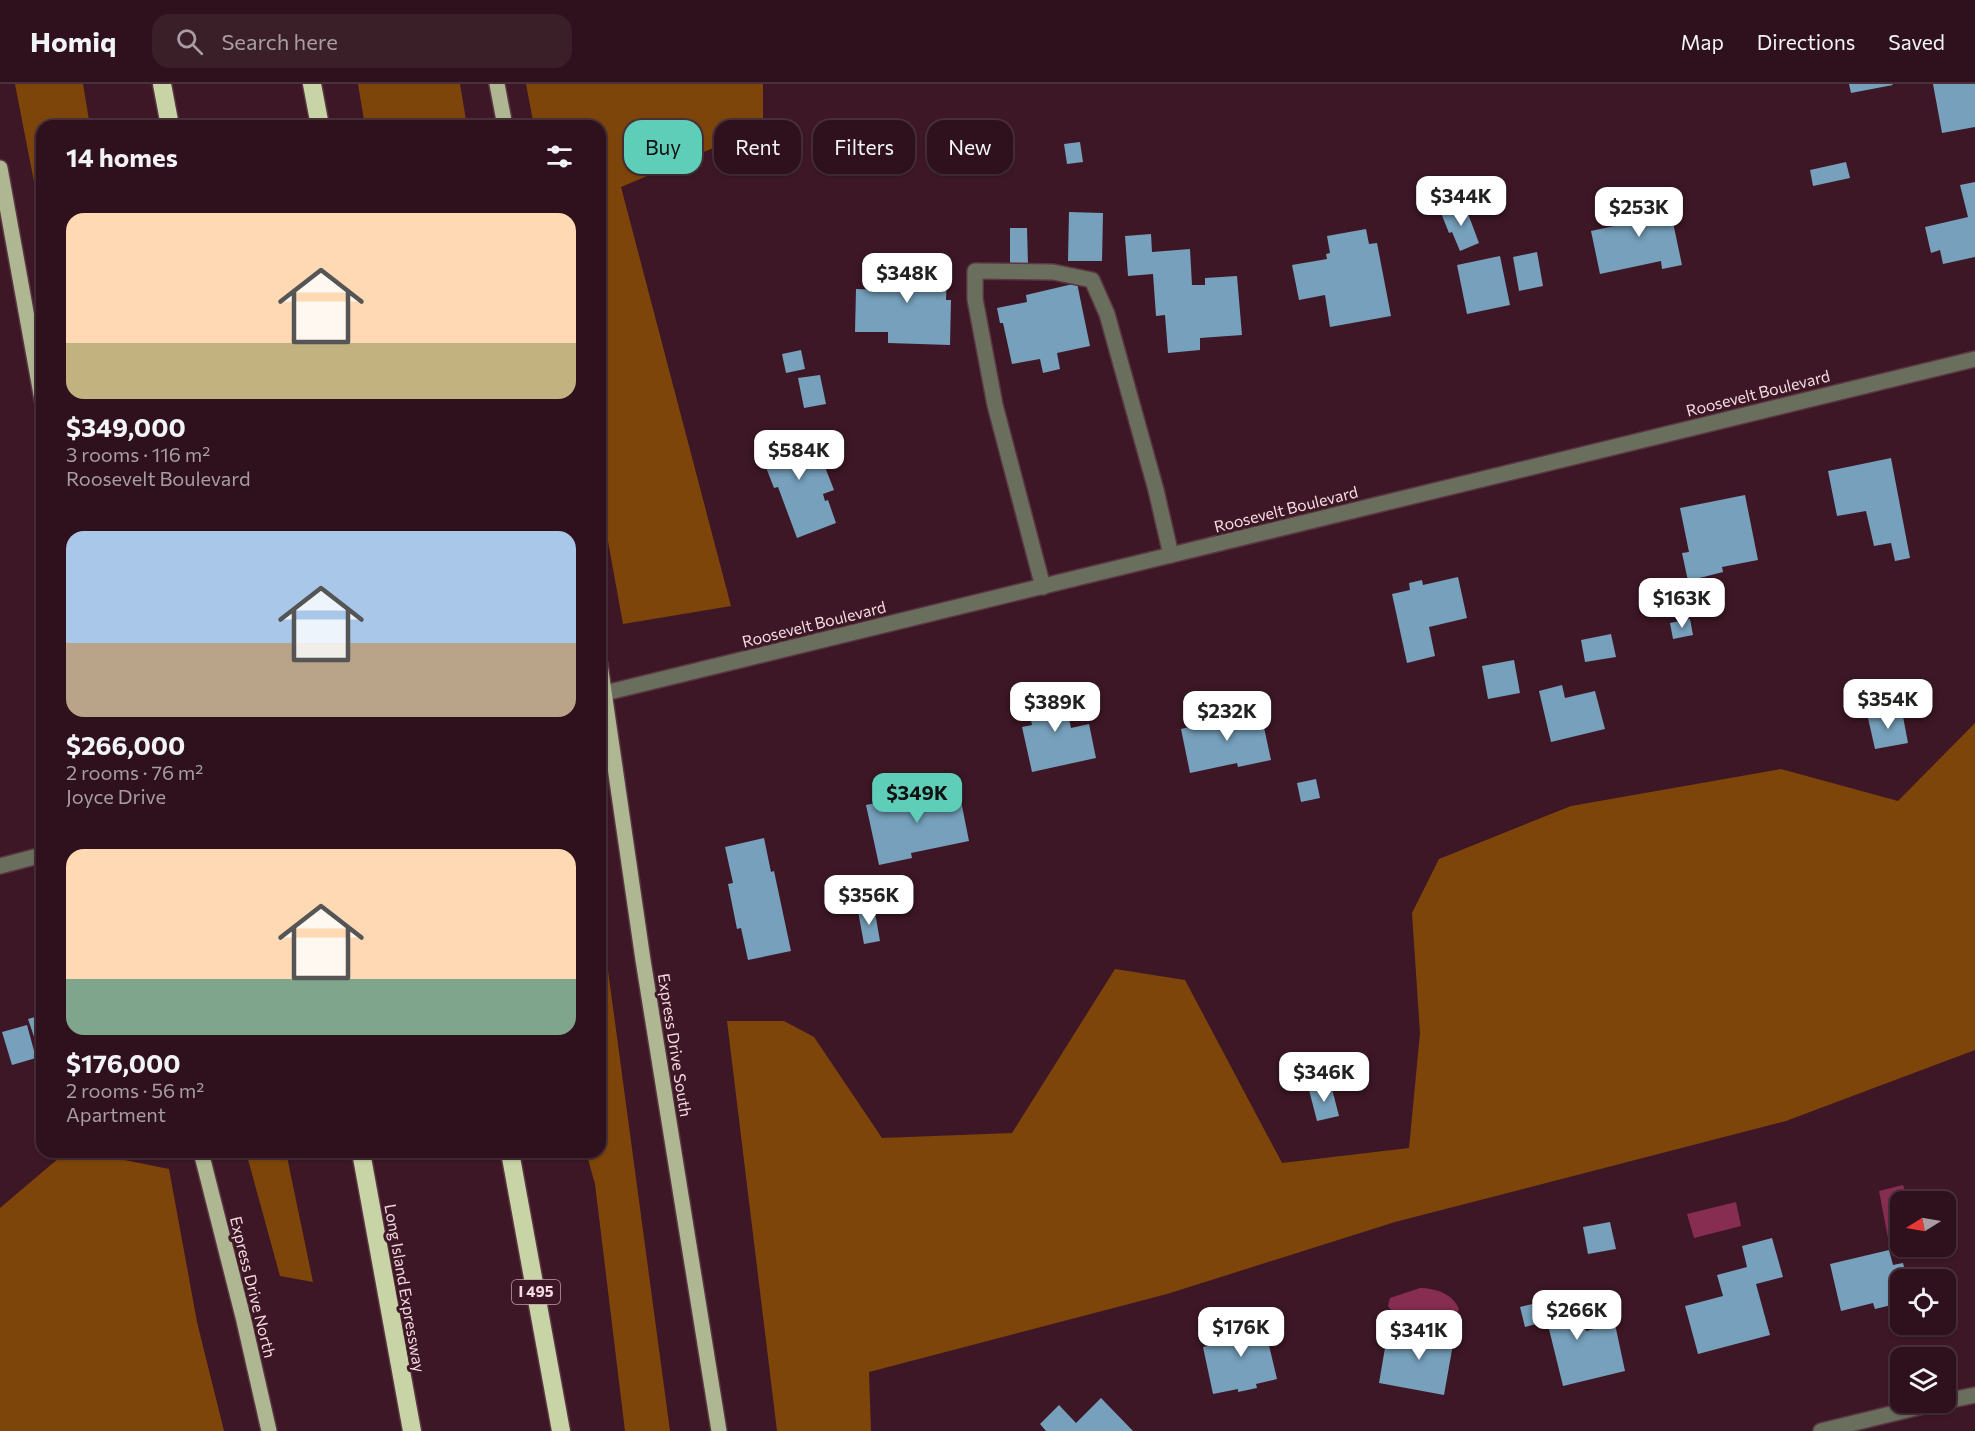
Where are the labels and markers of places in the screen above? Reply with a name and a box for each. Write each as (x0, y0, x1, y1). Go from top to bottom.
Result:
pin: $344K (1419, 176, 1503, 227)
pin: $253K (1597, 187, 1681, 238)
pin: $348K (865, 253, 949, 304)
pin: $584K (757, 430, 841, 481)
pin: $163K (1640, 578, 1724, 629)
pin: $354K (1846, 679, 1930, 730)
pin: $389K (1013, 682, 1097, 733)
pin: $232K (1185, 691, 1269, 742)
pin: $349K (875, 773, 959, 824)
pin: $356K (827, 875, 911, 926)
pin: $346K (1282, 1052, 1366, 1103)
pin: $266K (1535, 1290, 1619, 1341)
pin: $176K (1199, 1307, 1283, 1358)
pin: $341K (1377, 1310, 1461, 1361)

